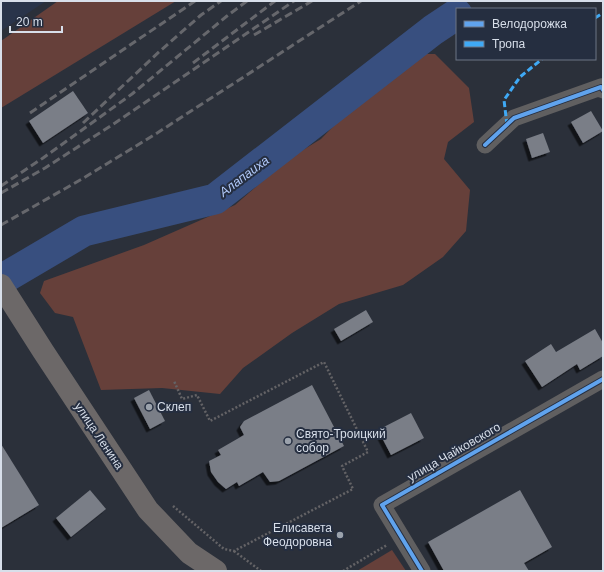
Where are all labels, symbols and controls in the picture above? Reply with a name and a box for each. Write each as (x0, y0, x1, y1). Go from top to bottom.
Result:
scale bar (10, 8, 62, 34)
legend (456, 8, 596, 60)
text: 20 m (16, 15, 43, 29)
text: Велодорожка (492, 17, 567, 31)
text: Тропа (492, 37, 526, 51)
water label: Алапаиха (215, 152, 272, 200)
street label: улица Ленина (72, 400, 127, 472)
place label: Склеп (157, 400, 191, 414)
marker: Склеп (144, 402, 154, 412)
street label: улица Чайковского (405, 420, 503, 484)
place label: Свято-Троицкий собор (296, 427, 386, 455)
marker: Свято-Троицкий собор (283, 436, 293, 446)
place label: Елисавета Феодоровна (263, 521, 332, 549)
marker: Елисавета Феодоровна (335, 530, 345, 540)

